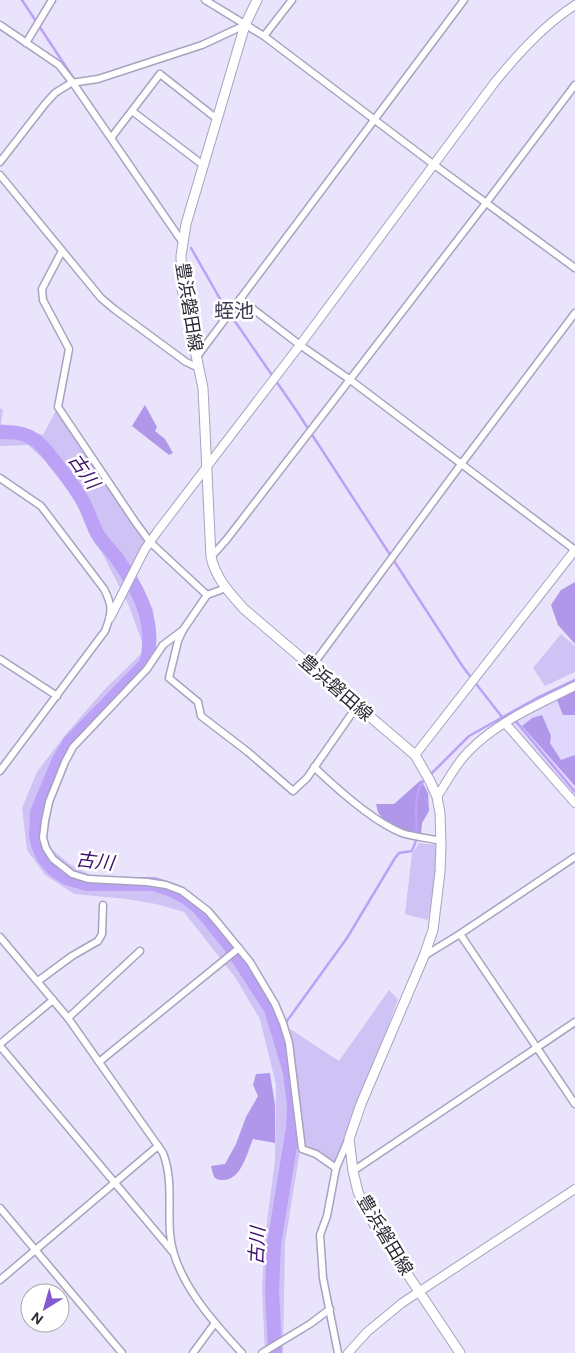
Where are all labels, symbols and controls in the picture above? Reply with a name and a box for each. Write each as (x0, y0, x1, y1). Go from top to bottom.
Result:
street label: 豊浜磐田線 (170, 261, 208, 353)
district label: 蛭池 (214, 298, 254, 324)
water label: 古川 (63, 448, 106, 495)
street label: 豊浜磐田線 (294, 649, 378, 727)
water label: 古川 (75, 846, 117, 876)
street label: 豊浜磐田線 (352, 1190, 418, 1280)
water label: 古川 (244, 1224, 271, 1266)
north arrow (20, 1283, 70, 1333)
text: N (28, 1308, 47, 1329)

